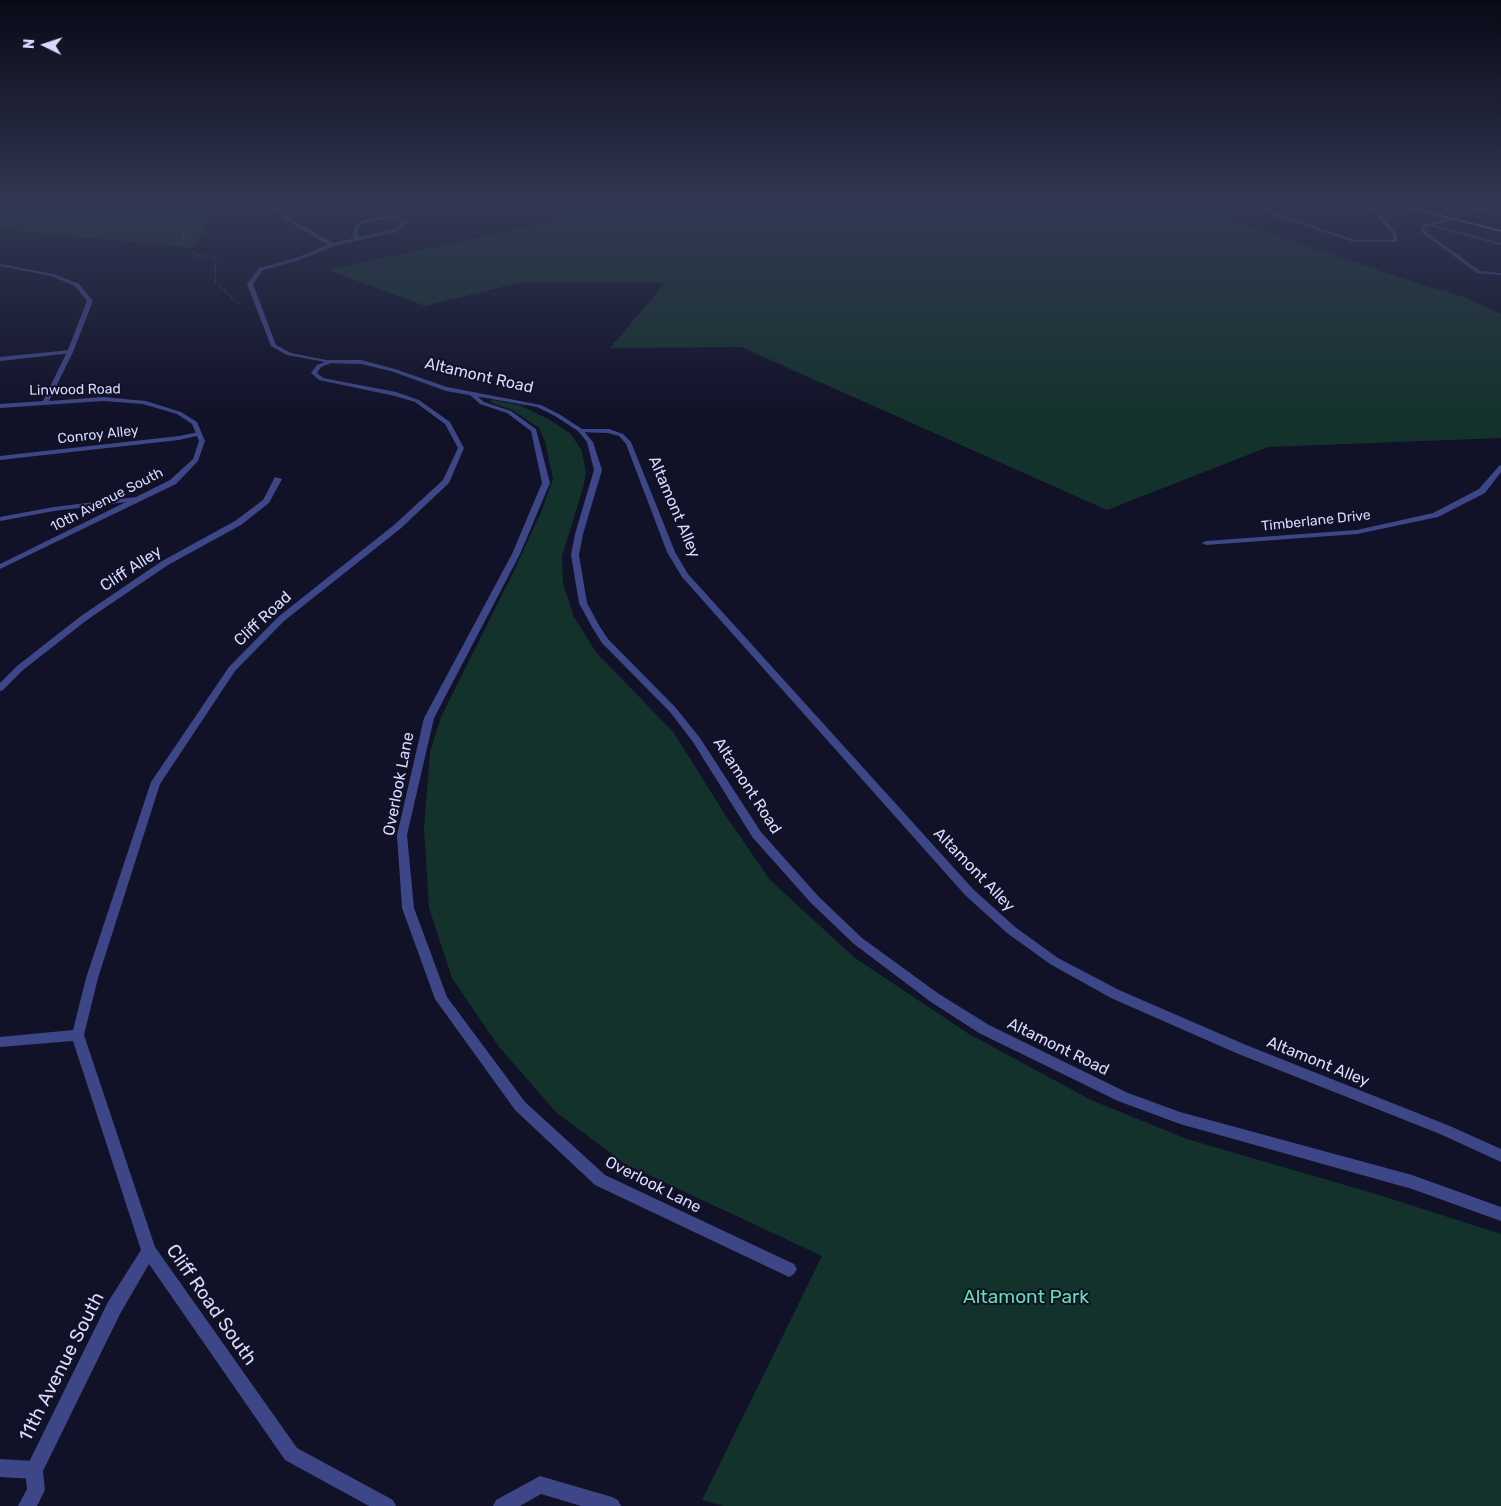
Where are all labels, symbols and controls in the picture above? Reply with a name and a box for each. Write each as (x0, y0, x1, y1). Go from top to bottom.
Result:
north arrow (20, 20, 70, 70)
text: N (21, 38, 38, 50)
street label: Altamont Road (423, 354, 535, 398)
street label: Linwood Road (29, 381, 121, 399)
street label: Conroy Alley (57, 422, 139, 448)
street label: Altamont Alley (644, 453, 704, 561)
street label: 10th Avenue South (48, 464, 166, 536)
street label: Timberlane Drive (1260, 507, 1372, 535)
street label: Cliff Alley (97, 542, 165, 596)
street label: Cliff Road (230, 588, 296, 650)
street label: Overlook Lane (380, 730, 418, 838)
street label: Altamont Road (709, 734, 785, 838)
street label: Altamont Alley (929, 824, 1019, 916)
street label: Altamont Road (1004, 1014, 1112, 1080)
street label: Altamont Alley (1264, 1033, 1372, 1091)
street label: Overlook Lane (602, 1153, 704, 1217)
street label: Cliff Road South (161, 1240, 261, 1370)
park label: Altamont Park (963, 1287, 1089, 1309)
street label: 11th Avenue South (15, 1289, 109, 1445)

